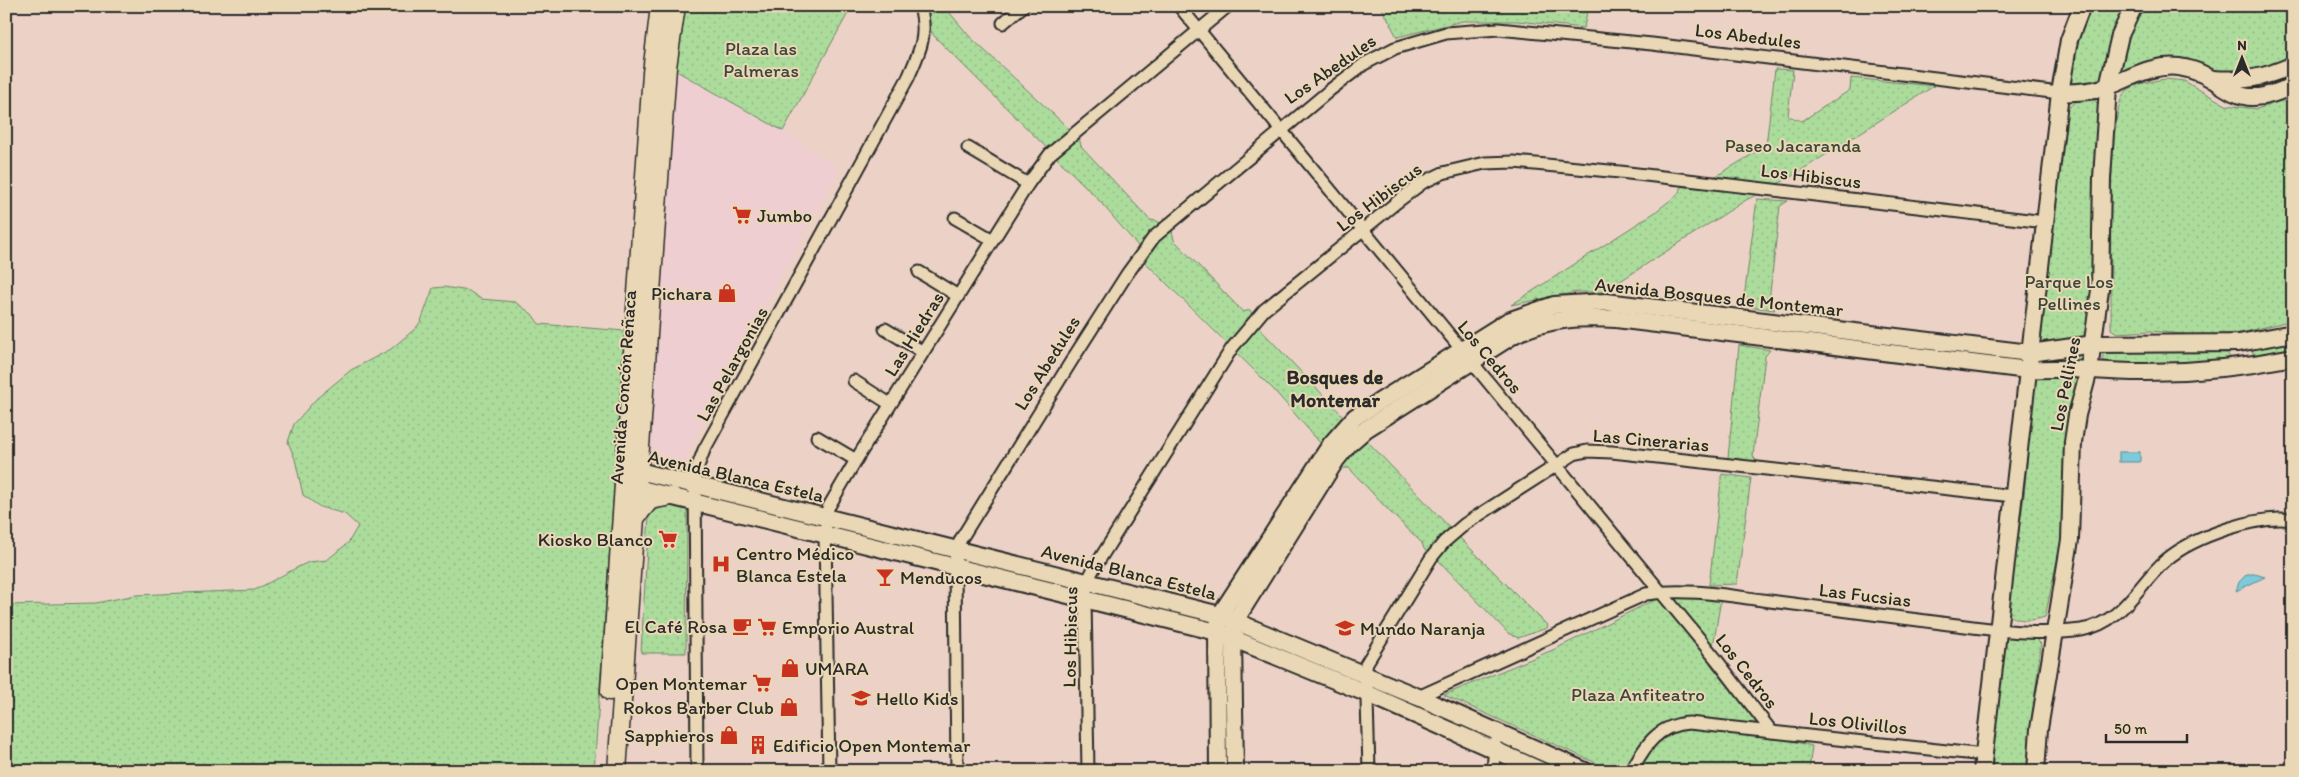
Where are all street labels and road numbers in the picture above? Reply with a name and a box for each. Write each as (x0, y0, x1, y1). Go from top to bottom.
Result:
street label: Los Abedules (1694, 18, 1802, 54)
street label: Los Abedules (1280, 29, 1380, 109)
street label: Los Hibiscus (1332, 157, 1426, 237)
street label: Los Hibiscus (1759, 158, 1863, 194)
street label: Avenida Bosques de Montemar (1594, 273, 1845, 322)
street label: Las Hiedras (879, 287, 949, 381)
street label: Avenida Concón Reñaca (605, 289, 641, 485)
street label: Las Pelargonias (691, 303, 773, 425)
street label: Los Abedules (1009, 312, 1085, 414)
street label: Los Cedros (1453, 315, 1527, 399)
street label: Los Pellines (2045, 335, 2085, 433)
street label: Las Cinerarias (1592, 423, 1710, 457)
street label: Avenida Blanca Estela (646, 445, 826, 507)
street label: Avenida Blanca Estela (1039, 539, 1219, 605)
street label: Las Fucsias (1818, 578, 1912, 612)
street label: Los Hibiscus (1058, 586, 1082, 688)
street label: Los Cedros (1711, 629, 1783, 713)
street label: Los Olivillos (1808, 706, 1908, 740)

